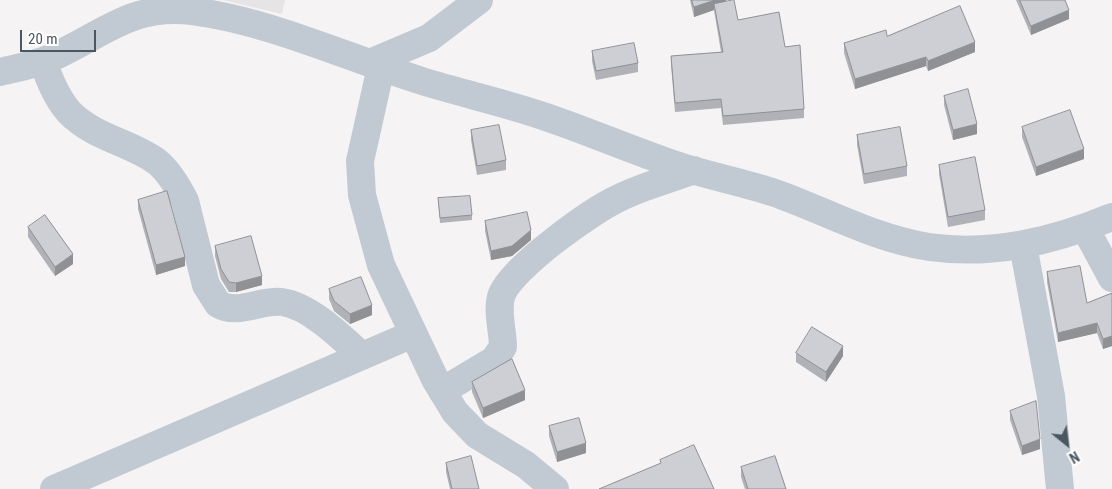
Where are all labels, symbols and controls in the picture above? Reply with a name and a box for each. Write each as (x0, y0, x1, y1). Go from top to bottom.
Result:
scale bar (22, 20, 99, 52)
text: 20 m (28, 30, 58, 48)
north arrow (1042, 419, 1092, 469)
text: N (1067, 448, 1082, 466)

